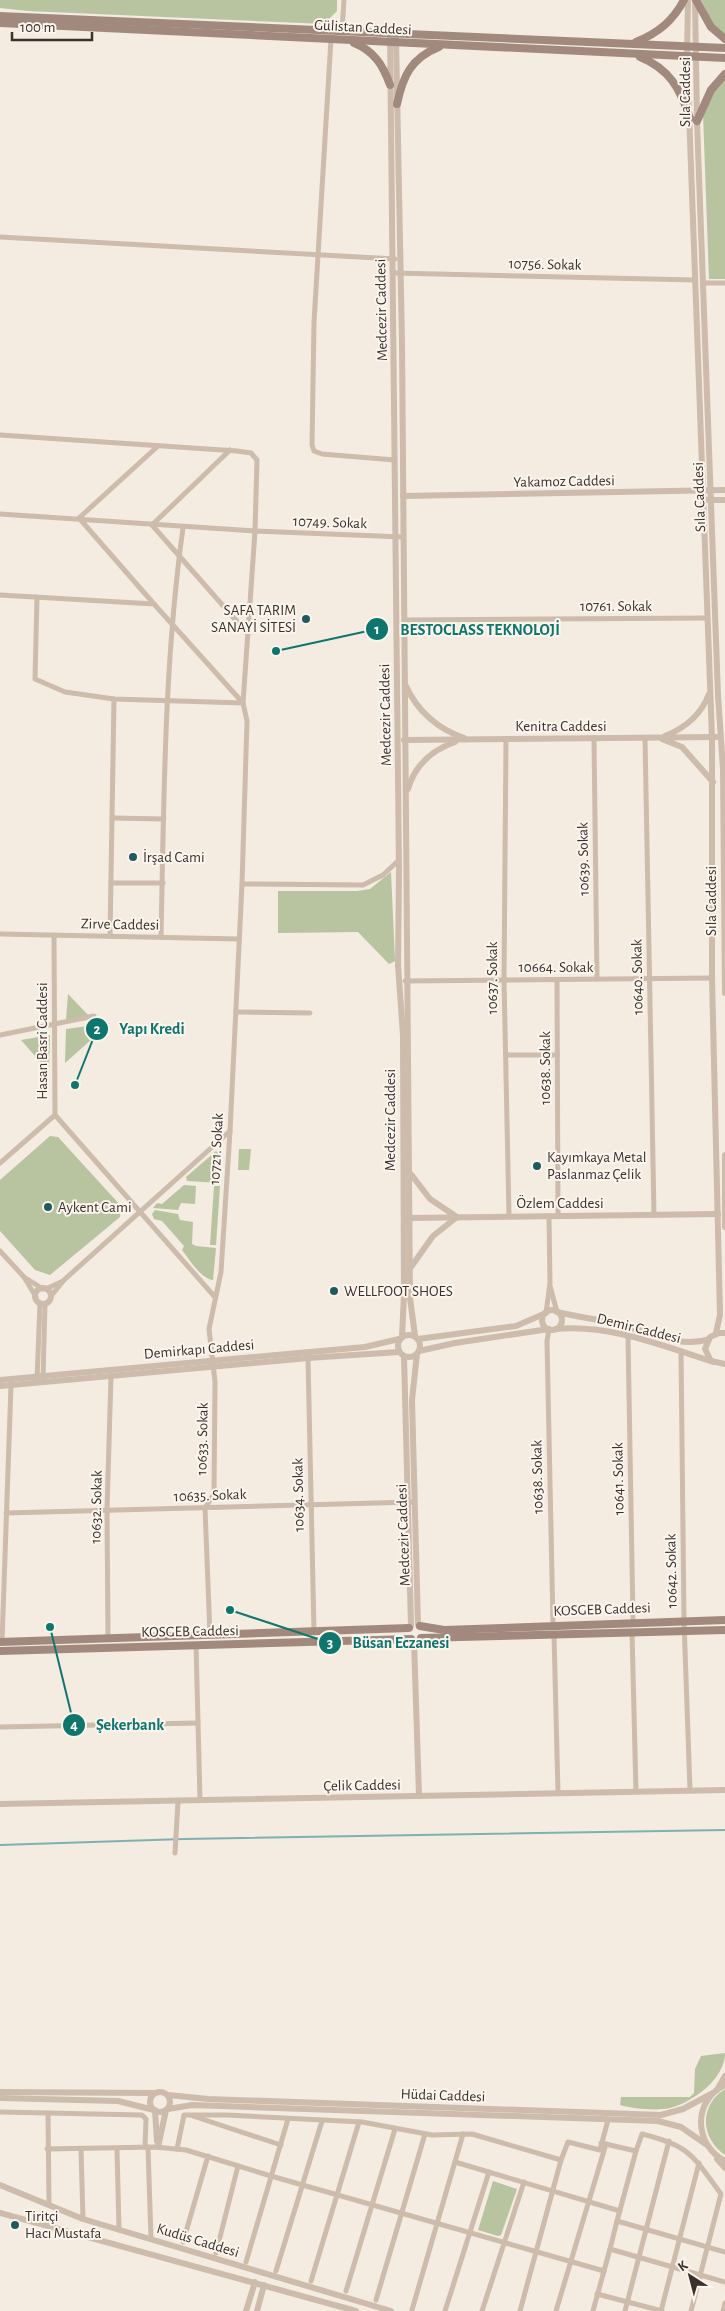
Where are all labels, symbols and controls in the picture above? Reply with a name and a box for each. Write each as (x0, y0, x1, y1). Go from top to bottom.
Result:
scale bar (12, 10, 92, 42)
street label: Gülistan Caddesi (314, 17, 412, 38)
text: 100 m (20, 20, 55, 35)
street label: Sıla Caddesi (678, 57, 693, 127)
street label: 10756. Sokak (508, 256, 582, 273)
street label: Medcezir Caddesi (373, 259, 390, 361)
street label: Sıla Caddesi (691, 462, 708, 532)
street label: Yakamoz Caddesi (513, 473, 615, 490)
street label: 10749. Sokak (293, 514, 367, 531)
street label: 10761. Sokak (580, 599, 652, 614)
place label: SAFA TARIM SANAYİ SİTESİ (211, 603, 296, 635)
marker: SAFA TARIM SANAYİ SİTESİ (300, 613, 312, 625)
callout: BESTOCLASS TEKNOLOJİ (365, 614, 570, 645)
text: BESTOCLASS TEKNOLOJİ (400, 620, 560, 638)
text: 1 (374, 622, 380, 637)
street label: Medcezir Caddesi (377, 664, 394, 766)
street label: Kenitra Caddesi (515, 719, 607, 734)
street label: 10639. Sokak (575, 822, 592, 896)
place label: İrşad Cami (143, 848, 205, 865)
marker: İrşad Cami (127, 851, 139, 863)
street label: Sıla Caddesi (704, 866, 719, 936)
street label: Zirve Caddesi (81, 916, 159, 933)
street label: 10640. Sokak (629, 939, 646, 1015)
street label: 10637. Sokak (485, 941, 500, 1014)
street label: 10664. Sokak (519, 960, 594, 975)
street label: Hasan Basri Caddesi (35, 982, 50, 1100)
callout: Yapı Kredi (85, 1013, 195, 1044)
text: Yapı Kredi (119, 1021, 185, 1037)
text: 2 (93, 1022, 101, 1037)
street label: 10638. Sokak (538, 1031, 553, 1105)
street label: Medcezir Caddesi (383, 1069, 398, 1171)
street label: 10721. Sokak (207, 1113, 226, 1185)
place label: Kayımkaya Metal Paslanmaz Çelik (547, 1150, 647, 1182)
marker: Kayımkaya Metal Paslanmaz Çelik (531, 1160, 543, 1172)
street label: Özlem Caddesi (516, 1194, 604, 1211)
place label: Aykent Cami (58, 1200, 132, 1215)
marker: Aykent Cami (42, 1201, 54, 1213)
place label: WELLFOOT SHOES (344, 1284, 453, 1299)
marker: WELLFOOT SHOES (328, 1285, 340, 1297)
street label: Demir Caddesi (595, 1311, 682, 1346)
street label: Demirkapı Caddesi (143, 1337, 255, 1362)
street label: 10633. Sokak (194, 1402, 211, 1476)
street label: 10638. Sokak (529, 1440, 546, 1514)
street label: 10641. Sokak (610, 1442, 627, 1516)
street label: 10634. Sokak (290, 1458, 307, 1532)
street label: 10632. Sokak (88, 1470, 105, 1544)
street label: Medcezir Caddesi (394, 1484, 413, 1586)
street label: 10635. Sokak (173, 1487, 247, 1504)
street label: 10642. Sokak (663, 1533, 680, 1608)
street label: KOSGEB Caddesi (553, 1600, 651, 1619)
street label: KOSGEB Caddesi (141, 1623, 239, 1640)
callout: Büsan Eczanesi (318, 1627, 460, 1658)
text: Büsan Eczanesi (353, 1635, 449, 1651)
text: 3 (327, 1636, 333, 1651)
callout: Şekerbank (61, 1709, 174, 1740)
text: Şekerbank (96, 1717, 164, 1733)
text: 4 (70, 1718, 78, 1733)
street label: Çelik Caddesi (323, 1777, 401, 1794)
street label: Hüdai Caddesi (400, 2087, 486, 2104)
place label: Tiritçi Hacı Mustafa (25, 2209, 101, 2241)
marker: Tiritçi Hacı Mustafa (9, 2219, 21, 2231)
street label: Kudüs Caddesi (155, 2221, 241, 2260)
north arrow (665, 2251, 715, 2301)
text: K (676, 2258, 691, 2274)

